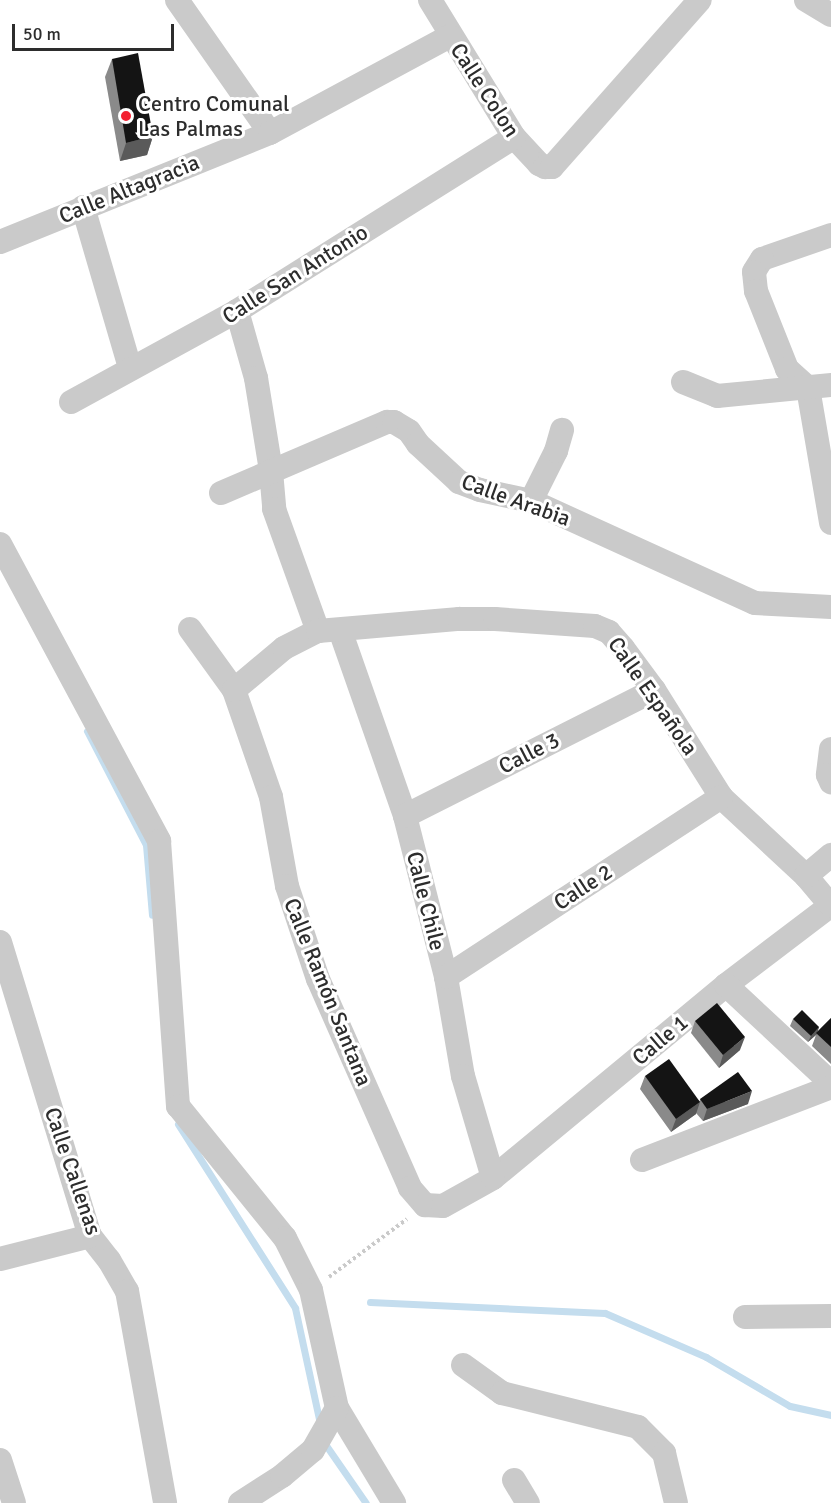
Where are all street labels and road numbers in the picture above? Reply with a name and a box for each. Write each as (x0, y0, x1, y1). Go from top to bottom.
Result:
street label: Calle Colon (445, 38, 525, 142)
street label: Calle Altagracia (55, 149, 203, 229)
street label: Calle San Antonio (217, 219, 373, 329)
street label: Calle Arabia (458, 468, 574, 532)
street label: Calle Española (602, 632, 704, 760)
street label: Calle 3 (494, 727, 564, 779)
street label: Calle Chile (401, 849, 451, 953)
street label: Calle 2 (549, 858, 617, 916)
street label: Calle Ramón Santana (278, 894, 378, 1090)
street label: Calle 1 (627, 1009, 693, 1071)
street label: Calle Callenas (39, 1104, 107, 1238)

